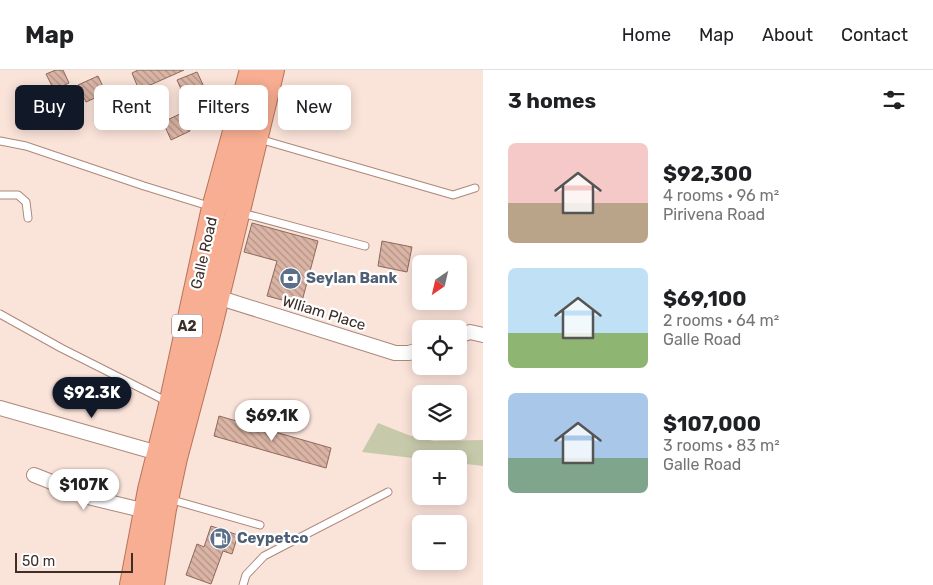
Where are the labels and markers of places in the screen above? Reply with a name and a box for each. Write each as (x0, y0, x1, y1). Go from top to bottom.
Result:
bank icon: Seylan Bank (278, 266, 302, 290)
place label: Seylan Bank (306, 269, 398, 287)
pin: $92.3K (51, 376, 133, 419)
pin: $69.1K (231, 400, 313, 442)
pin: $107K (49, 468, 119, 511)
fuel station icon: Ceypetco (209, 526, 233, 550)
place label: Ceypetco (237, 529, 308, 547)

